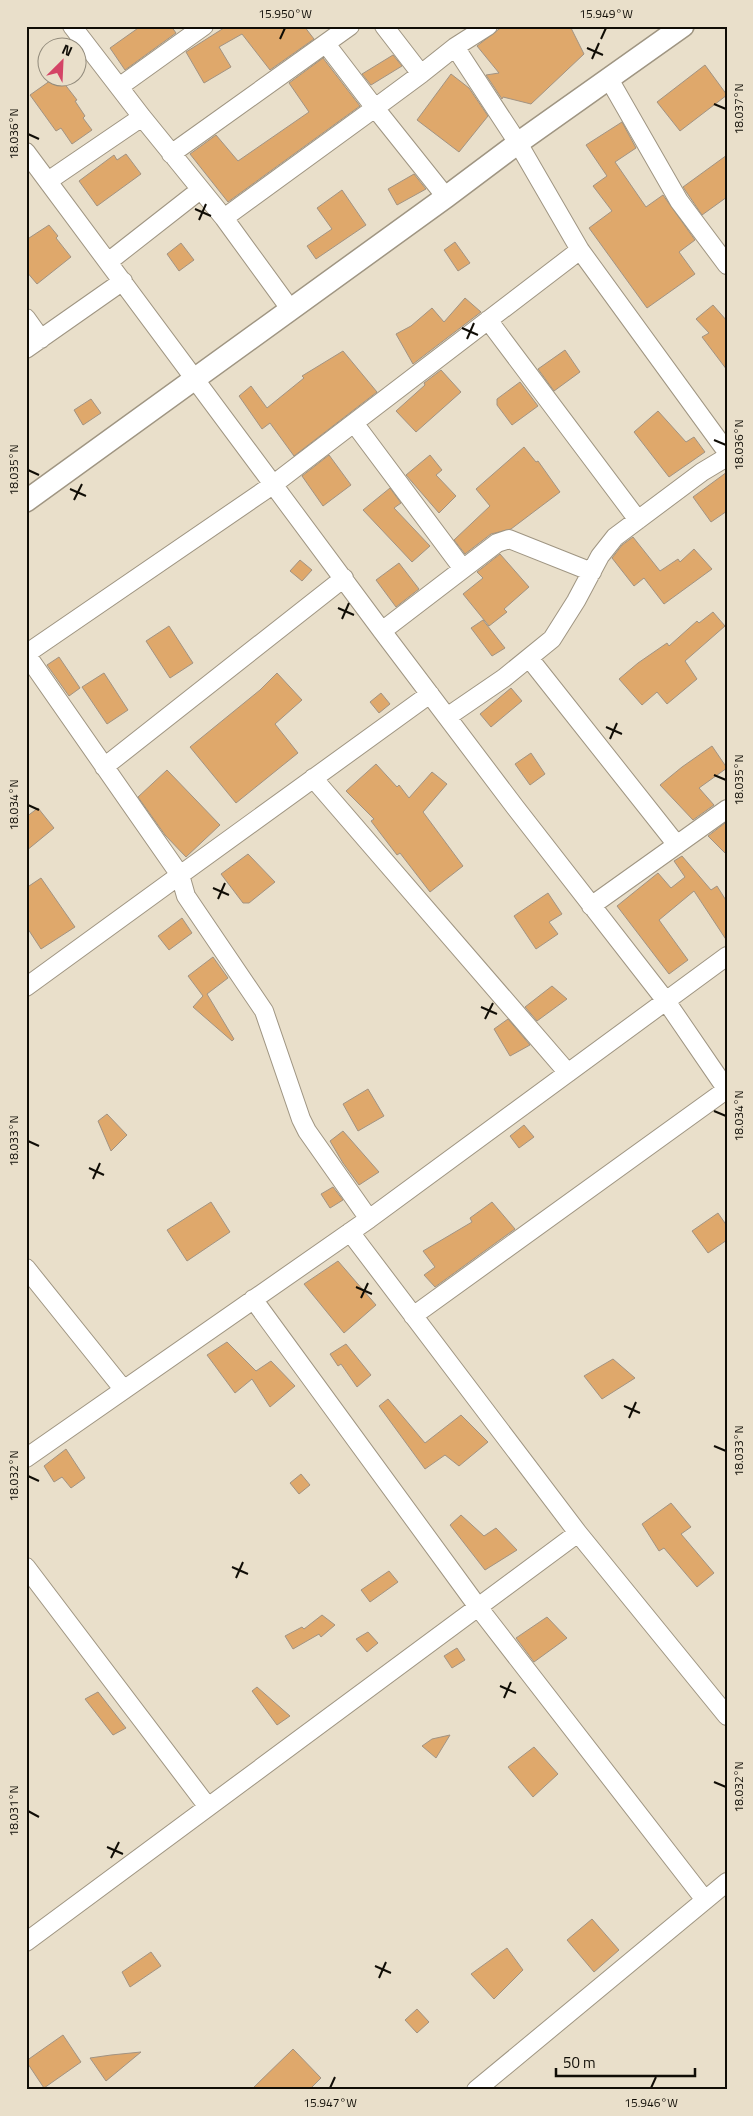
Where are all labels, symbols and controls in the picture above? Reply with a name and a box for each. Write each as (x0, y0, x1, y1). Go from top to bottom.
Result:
text: 15.950°W (258, 4, 312, 23)
text: 15.949°W (579, 4, 633, 23)
north arrow (38, 38, 88, 88)
text: N (59, 38, 76, 61)
text: 18.037°N (729, 83, 748, 135)
text: 18.036°N (4, 108, 23, 160)
text: 18.036°N (729, 419, 748, 471)
text: 18.035°N (4, 444, 23, 496)
text: 18.035°N (729, 754, 748, 806)
text: 18.034°N (4, 779, 23, 831)
text: 18.034°N (729, 1090, 748, 1142)
text: 18.033°N (4, 1115, 23, 1167)
text: 18.033°N (729, 1425, 748, 1477)
text: 18.032°N (4, 1450, 23, 1502)
text: 18.032°N (729, 1761, 748, 1813)
text: 18.031°N (4, 1785, 23, 1837)
scale bar (556, 2046, 694, 2078)
text: 50 m (563, 2051, 596, 2074)
text: 15.947°W (303, 2093, 357, 2112)
text: 15.946°W (624, 2093, 678, 2112)

